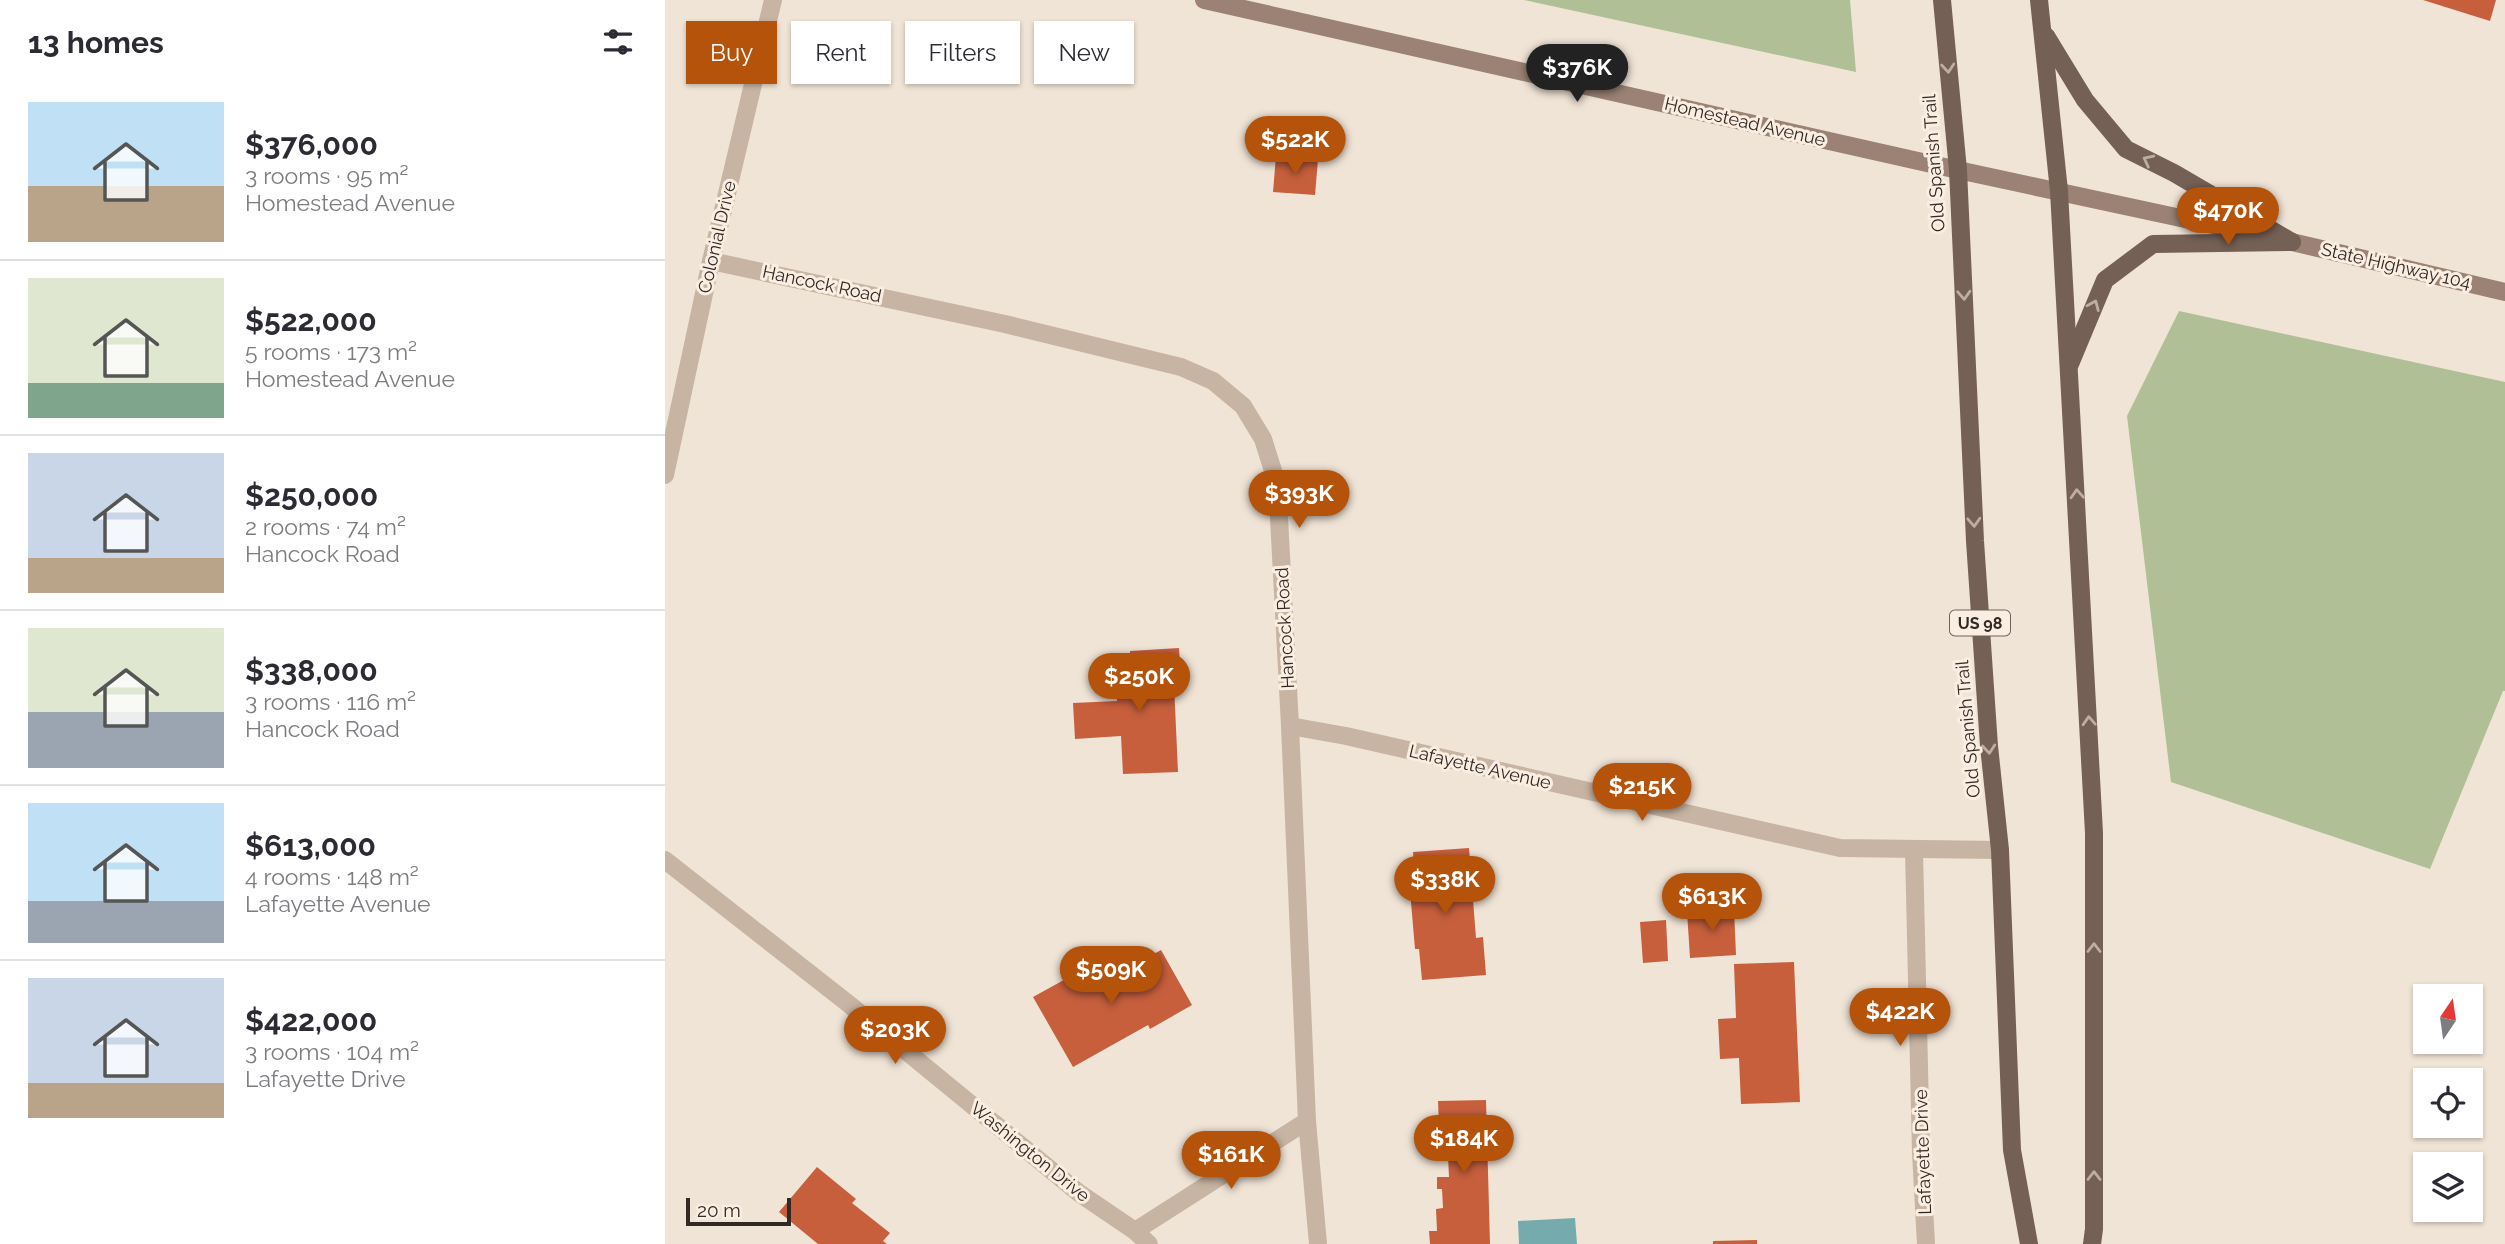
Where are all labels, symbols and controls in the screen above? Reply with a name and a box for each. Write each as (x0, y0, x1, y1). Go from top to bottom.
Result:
chip: Buy (686, 21, 777, 84)
chip: Rent (791, 21, 891, 84)
chip: Filters (905, 21, 1020, 84)
chip: New (1034, 21, 1134, 84)
icon: filters (599, 23, 637, 61)
text: 13 homes (28, 25, 164, 60)
pin: $376K (1528, 44, 1626, 104)
text: $376K (1542, 53, 1612, 80)
one-way arrow (1940, 63, 1955, 74)
street label: Homestead Avenue (1663, 93, 1828, 150)
street label: Old Spanish Trail (1918, 93, 1949, 233)
pin: $522K (1246, 116, 1344, 176)
text: $522K (1261, 125, 1329, 152)
text: $376,000 (245, 127, 378, 162)
icon: home (84, 130, 168, 214)
one-way arrow (2142, 155, 2155, 169)
text: 3 rooms · 95 m² (245, 162, 408, 189)
street label: Colonial Drive (693, 178, 740, 295)
pin: $470K (2179, 188, 2277, 247)
text: Homestead Avenue (245, 189, 455, 216)
text: $470K (2193, 196, 2263, 223)
street label: State Highway 104 (2319, 238, 2473, 293)
street label: Hancock Road (761, 261, 884, 306)
one-way arrow (1956, 290, 1971, 301)
one-way arrow (2086, 300, 2100, 312)
text: $522,000 (245, 303, 377, 338)
icon: home (84, 306, 168, 390)
text: 5 rooms · 173 m² (245, 338, 417, 365)
text: Homestead Avenue (245, 365, 455, 392)
pin: $393K (1250, 470, 1348, 530)
text: $250,000 (245, 478, 378, 513)
text: $393K (1264, 479, 1334, 506)
icon: home (84, 481, 168, 565)
one-way arrow (2070, 488, 2085, 499)
text: 2 rooms · 74 m² (245, 513, 406, 540)
one-way arrow (1967, 517, 1982, 528)
text: Hancock Road (245, 540, 400, 567)
street label: Hancock Road (1271, 567, 1298, 689)
road number: US 98 (1950, 610, 2010, 636)
text: $338,000 (245, 653, 378, 688)
pin: $250K (1090, 654, 1188, 713)
icon: home (84, 656, 168, 740)
street label: Old Spanish Trail (1951, 659, 1984, 799)
text: $250K (1104, 662, 1174, 689)
text: 3 rooms · 116 m² (245, 688, 416, 715)
text: Hancock Road (245, 715, 400, 742)
one-way arrow (2081, 715, 2096, 726)
street label: Lafayette Avenue (1407, 740, 1554, 793)
one-way arrow (1981, 744, 1996, 755)
pin: $215K (1593, 764, 1691, 823)
text: $215K (1608, 772, 1676, 799)
text: $613,000 (245, 828, 376, 863)
icon: home (84, 831, 168, 915)
pin: $338K (1396, 856, 1494, 916)
text: 4 rooms · 148 m² (245, 863, 419, 890)
text: $338K (1410, 865, 1480, 892)
pin: $613K (1663, 874, 1761, 933)
text: $613K (1678, 882, 1746, 909)
text: Lafayette Avenue (245, 890, 431, 917)
one-way arrow (2086, 943, 2102, 953)
pin: $509K (1062, 946, 1160, 1006)
text: $509K (1076, 955, 1146, 982)
north arrow (2413, 984, 2483, 1054)
map controls (2413, 984, 2483, 1222)
pin: $422K (1851, 988, 1949, 1048)
text: $422K (1865, 997, 1935, 1024)
text: $422,000 (245, 1003, 377, 1038)
icon: home (84, 1006, 168, 1090)
pin: $203K (846, 1006, 944, 1066)
text: $203K (860, 1015, 930, 1042)
text: 3 rooms · 104 m² (245, 1038, 419, 1065)
text: Lafayette Drive (245, 1065, 405, 1092)
button: locate (2413, 1068, 2483, 1138)
street label: Lafayette Drive (1910, 1088, 1935, 1215)
street label: Washington Drive (967, 1097, 1094, 1206)
pin: $184K (1415, 1116, 1513, 1175)
text: $184K (1430, 1124, 1498, 1151)
pin: $161K (1182, 1132, 1280, 1191)
text: $161K (1198, 1140, 1264, 1167)
button: layers (2413, 1152, 2483, 1222)
one-way arrow (2086, 1170, 2102, 1181)
scale bar (686, 1195, 791, 1227)
text: 20 m (697, 1199, 741, 1221)

